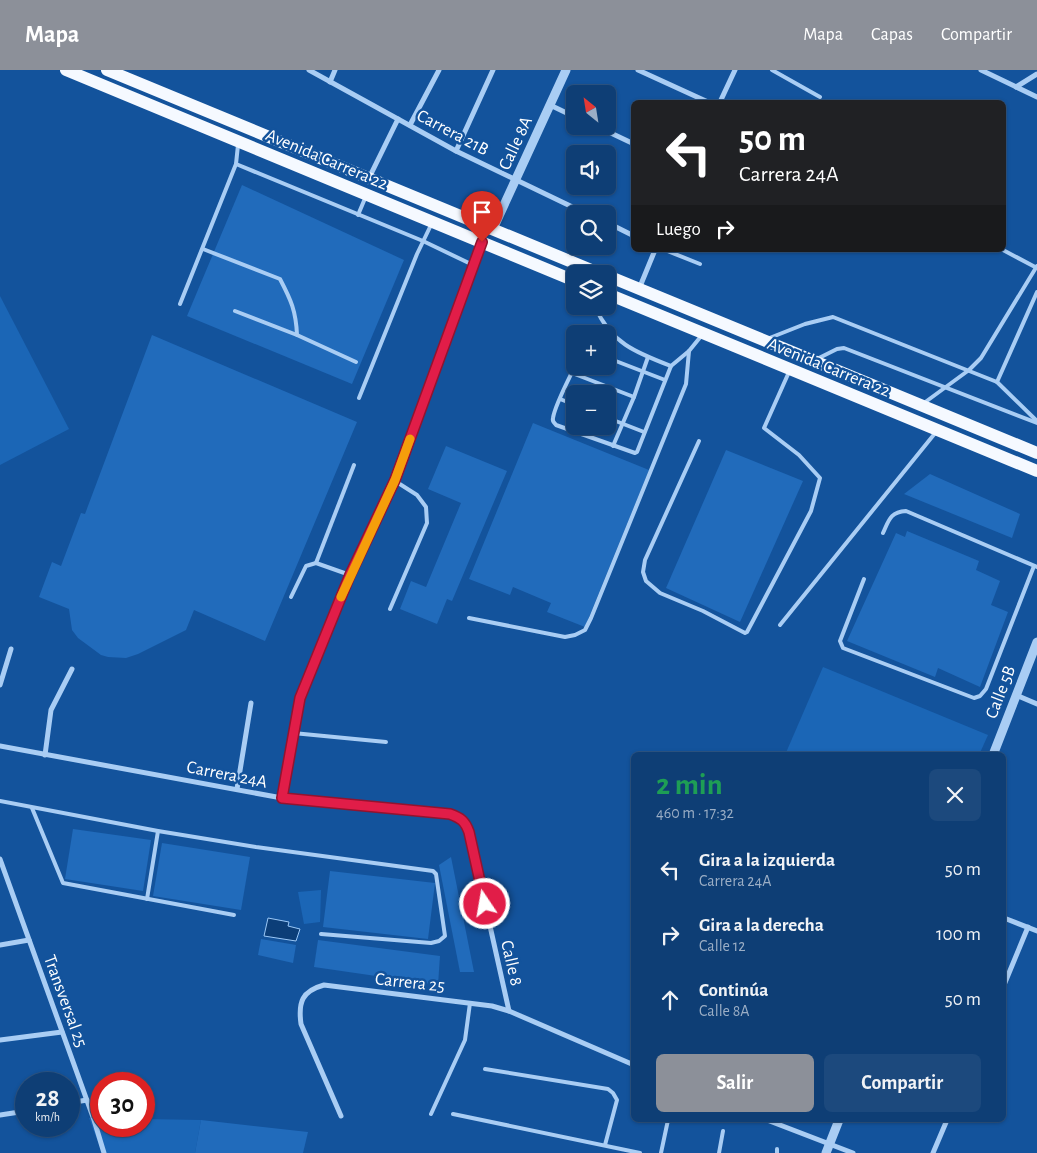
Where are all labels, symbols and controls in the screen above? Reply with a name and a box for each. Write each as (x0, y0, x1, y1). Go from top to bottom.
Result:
text: Mapa (25, 23, 79, 47)
text: Mapa (803, 26, 843, 44)
text: Capas (871, 26, 913, 44)
text: Compartir (941, 26, 1012, 44)
north arrow (566, 85, 616, 135)
map controls (566, 85, 616, 435)
street label: Carrera 21B (414, 107, 491, 159)
street label: Calle 8A (496, 113, 536, 173)
icon: left (656, 120, 721, 185)
text: 50 m (739, 122, 806, 157)
street label: Avenida Carrera 22 (263, 126, 390, 194)
button: sound (566, 145, 616, 195)
text: Carrera 24A (739, 163, 839, 185)
pin (461, 191, 503, 242)
icon: arrive (468, 198, 496, 226)
button: search (566, 205, 616, 255)
icon: right (711, 215, 739, 243)
text: Luego (656, 220, 701, 239)
button: layers (566, 265, 616, 315)
button: + (566, 325, 616, 375)
street label: Avenida Carrera 22 (765, 335, 893, 401)
button: − (566, 385, 616, 435)
street label: Calle 5B (983, 663, 1019, 721)
street label: Carrera 24A (185, 758, 269, 792)
button: close (929, 769, 981, 821)
text: 2 min (656, 770, 723, 800)
text: 460 m · 17:32 (656, 805, 734, 821)
text: Gira a la izquierda (699, 851, 835, 870)
icon: left (656, 856, 684, 884)
text: 50 m (945, 860, 981, 879)
text: Carrera 24A (699, 873, 772, 889)
position arrow (458, 877, 510, 929)
text: Gira a la derecha (699, 916, 824, 935)
icon: right (656, 921, 684, 949)
text: 100 m (936, 925, 981, 944)
text: Calle 12 (699, 938, 745, 954)
street label: Calle 8 (497, 939, 525, 988)
street label: Transversal 25 (40, 953, 90, 1050)
street label: Carrera 25 (374, 970, 446, 996)
text: Continúa (699, 981, 768, 1000)
icon: ahead (656, 986, 684, 1014)
text: 50 m (945, 990, 981, 1009)
text: Calle 8A (699, 1003, 749, 1019)
button: Salir (656, 1054, 814, 1112)
button: Compartir (824, 1054, 981, 1112)
speed limit sign: 30 (90, 1072, 155, 1137)
text: 28 (35, 1086, 60, 1111)
text: km/h (35, 1111, 60, 1123)

